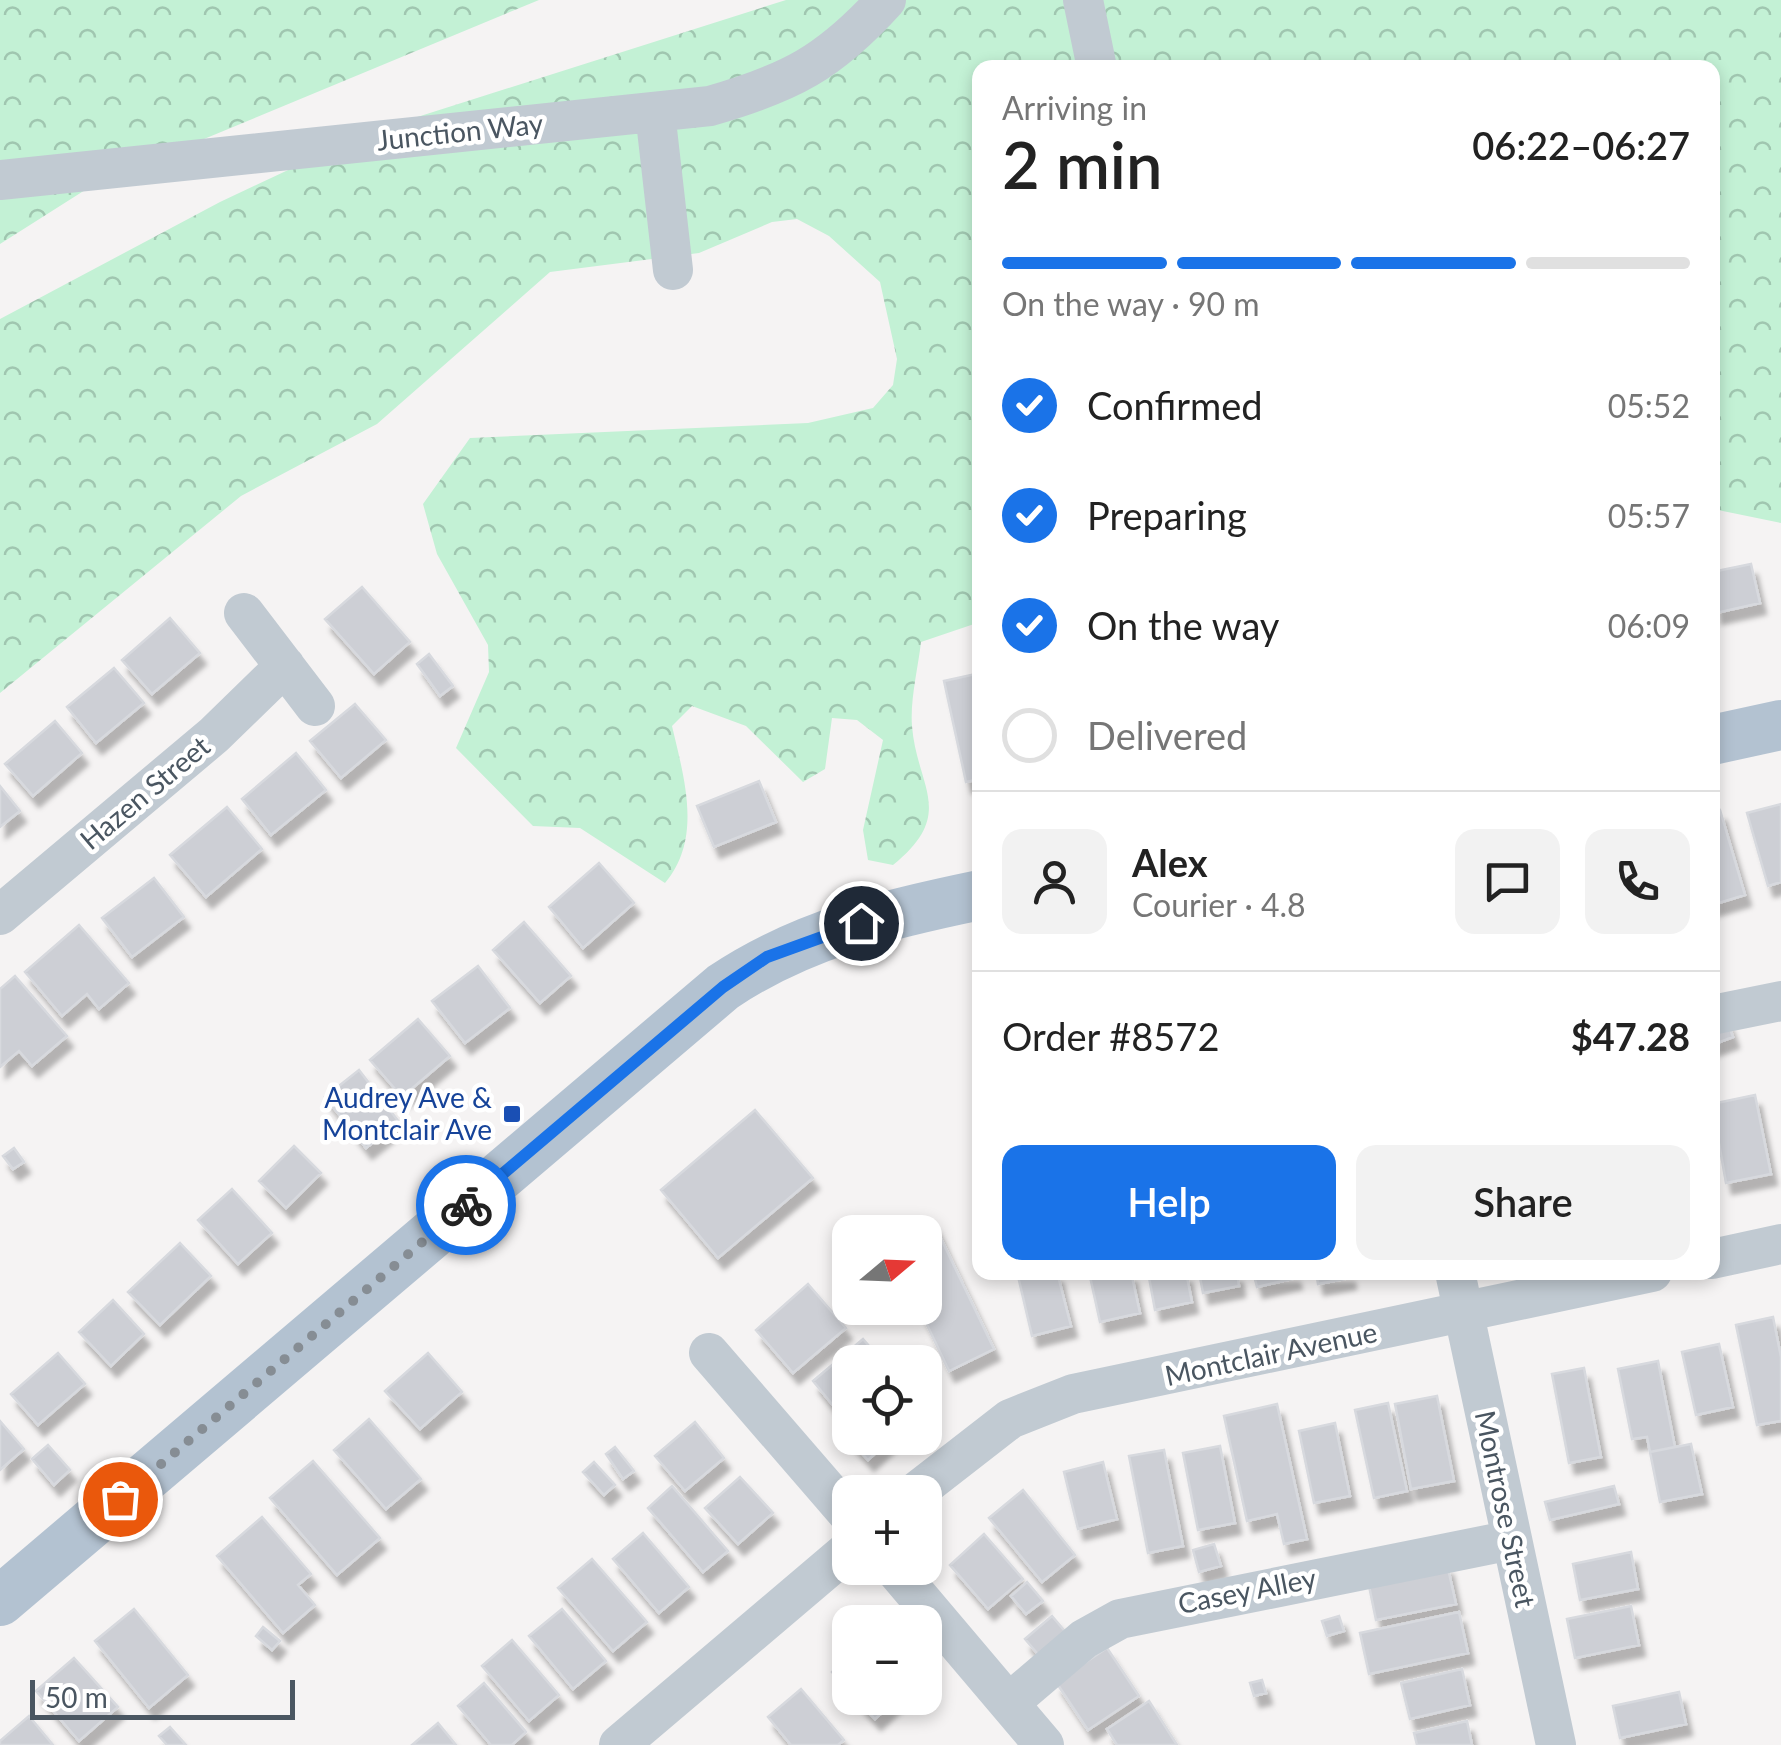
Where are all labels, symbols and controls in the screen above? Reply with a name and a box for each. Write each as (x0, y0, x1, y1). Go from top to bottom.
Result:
text: Arriving in (1002, 88, 1147, 127)
street label: Junction Way (375, 105, 545, 157)
text: 06:22–06:27 (1472, 122, 1690, 168)
text: 2 min (1002, 125, 1162, 203)
text: On the way · 90 m (1002, 284, 1260, 323)
icon: check (1002, 378, 1057, 433)
text: Confirmed (1087, 382, 1263, 428)
text: 05:52 (1608, 386, 1690, 425)
icon: check (1002, 488, 1057, 543)
text: Preparing (1087, 492, 1247, 538)
text: 05:57 (1608, 496, 1690, 535)
icon: check (1002, 598, 1057, 653)
text: On the way (1087, 602, 1279, 648)
text: 06:09 (1608, 606, 1690, 645)
text: Delivered (1087, 712, 1247, 758)
street label: Hazen Street (73, 728, 216, 856)
button: person (1002, 829, 1107, 934)
button: chat (1455, 829, 1560, 934)
button: phone (1585, 829, 1690, 934)
text: Alex (1132, 839, 1208, 885)
pin (819, 881, 904, 966)
text: Courier · 4.8 (1132, 885, 1306, 924)
icon: home (834, 896, 889, 951)
text: Order #8572 (1002, 1013, 1219, 1059)
text: $47.28 (1571, 1013, 1690, 1059)
place label: Audrey Ave & Montclair Ave (322, 1080, 492, 1146)
marker: Audrey Ave & Montclair Ave (501, 1103, 523, 1125)
button: Help (1002, 1145, 1336, 1260)
button: Share (1356, 1145, 1690, 1260)
courier (416, 1155, 516, 1255)
icon: bike (439, 1178, 494, 1233)
north arrow (832, 1215, 942, 1325)
map controls (832, 1215, 942, 1715)
street label: Montclair Avenue (1162, 1314, 1380, 1392)
button: locate (832, 1345, 942, 1455)
street label: Montrose Street (1469, 1407, 1543, 1610)
pin (78, 1457, 163, 1542)
icon: bag (93, 1472, 148, 1527)
button: + (832, 1475, 942, 1585)
street label: Casey Alley (1175, 1560, 1319, 1620)
button: − (832, 1605, 942, 1715)
scale bar (30, 1675, 295, 1720)
text: 50 m (45, 1680, 108, 1714)

